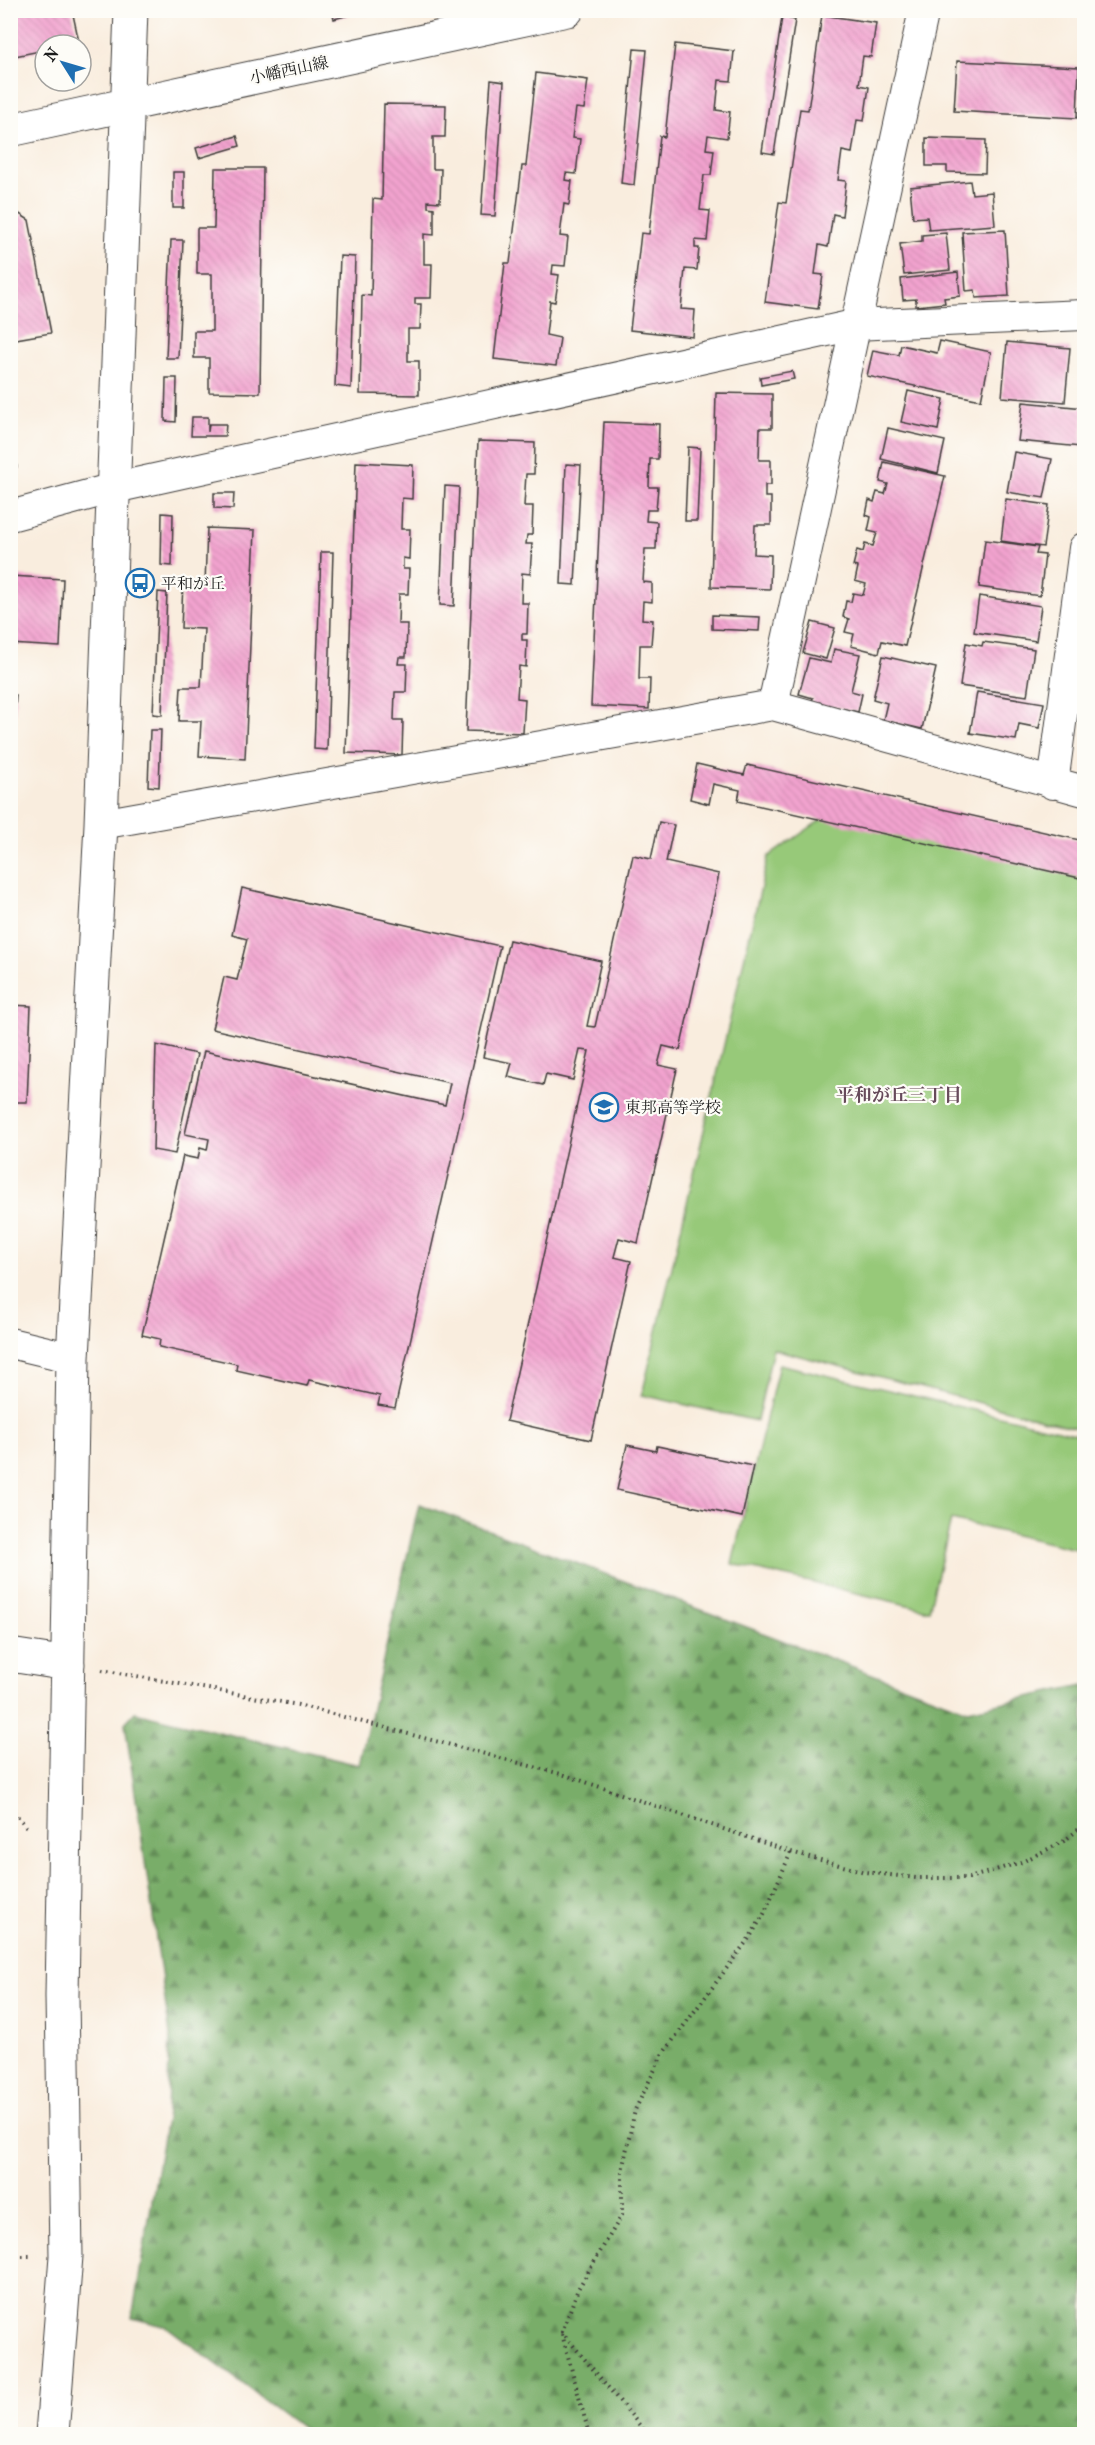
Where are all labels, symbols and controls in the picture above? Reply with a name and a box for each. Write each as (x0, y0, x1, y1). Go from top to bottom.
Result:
north arrow (33, 33, 93, 93)
text: N (40, 43, 63, 65)
street label: 小幡西山線 (248, 52, 330, 88)
bus stop icon: 平和が丘 (124, 567, 156, 599)
place label: 平和が丘 (161, 574, 225, 593)
district label: 平和が丘三丁目 (836, 1085, 962, 1106)
school or university icon: 東邦高等学校 (588, 1091, 620, 1123)
place label: 東邦高等学校 (625, 1098, 721, 1117)

